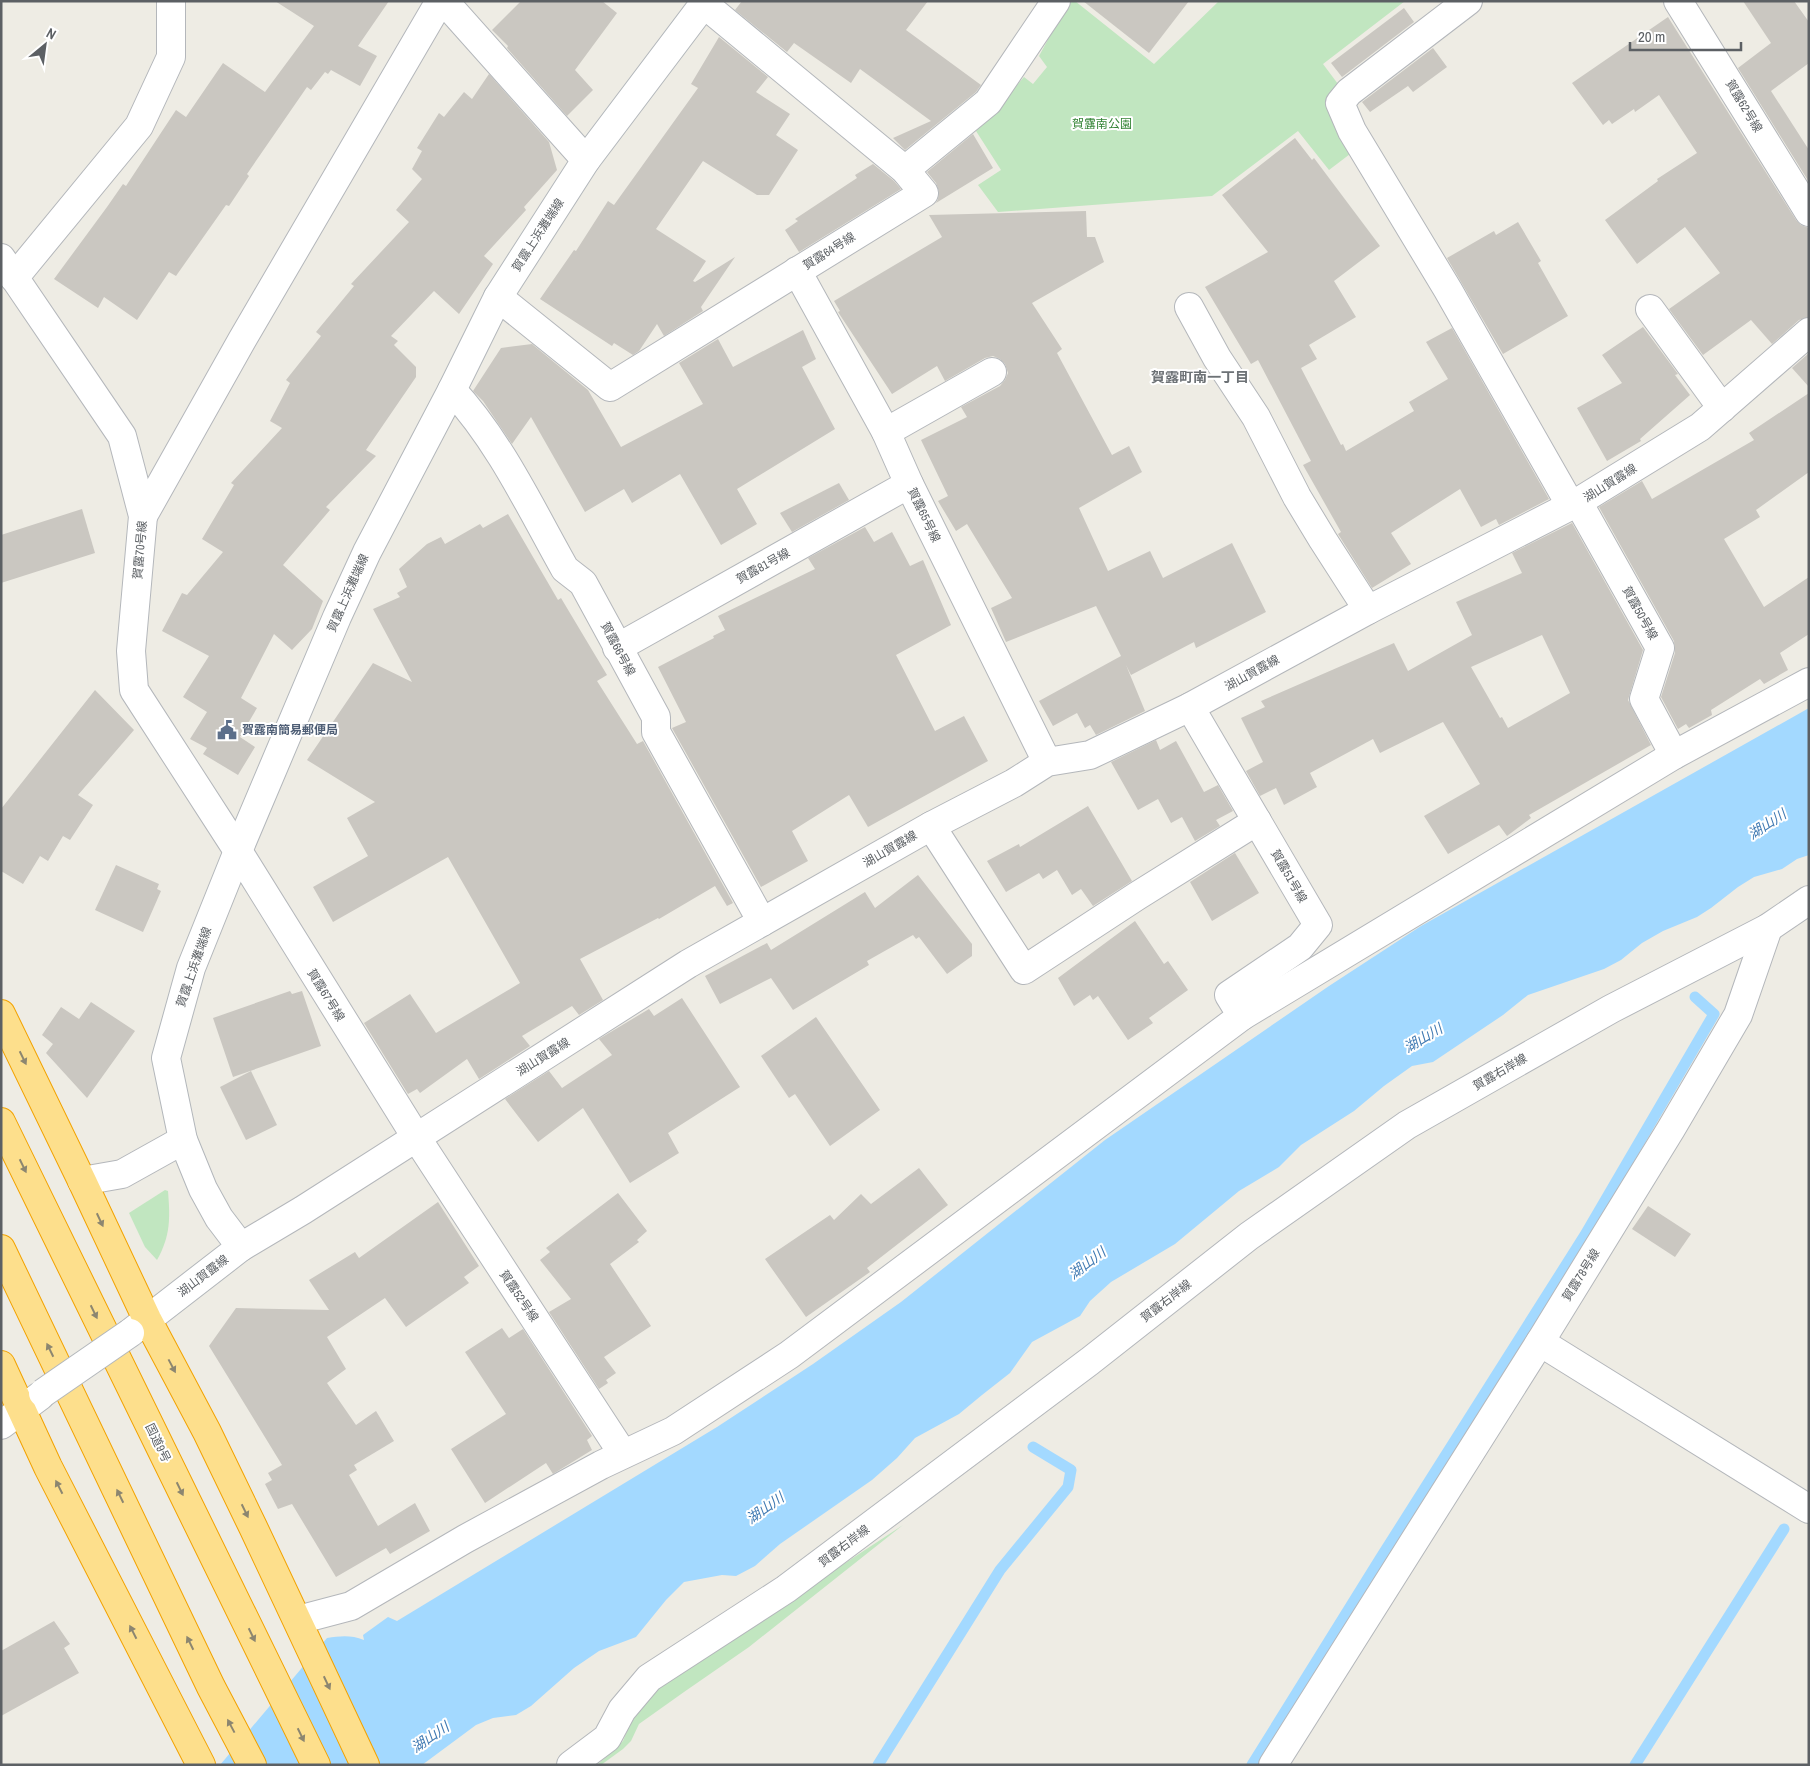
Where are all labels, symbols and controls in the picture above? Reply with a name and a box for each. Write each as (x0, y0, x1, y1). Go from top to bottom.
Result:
north arrow (20, 20, 70, 70)
scale bar (1630, 20, 1741, 52)
text: N (43, 24, 59, 44)
text: 20 m (1638, 26, 1665, 47)
street label: 賀露62号線 (1722, 77, 1766, 135)
park label: 賀露南公園 (1072, 116, 1132, 132)
street label: 賀露上浜灘端線 (508, 195, 568, 275)
street label: 賀露64号線 (800, 229, 858, 273)
district label: 賀露町南一丁目 (1151, 368, 1249, 386)
street label: 湖山賀露線 (1580, 460, 1640, 506)
street label: 賀露65号線 (904, 485, 944, 545)
street label: 賀露70号線 (129, 520, 151, 580)
street label: 賀露81号線 (733, 545, 793, 587)
street label: 賀露上浜灘端線 (324, 551, 372, 635)
street label: 賀露50号線 (1619, 583, 1661, 643)
street label: 賀露66号線 (597, 619, 639, 679)
street label: 湖山賀露線 (1222, 651, 1282, 695)
public building icon: 賀露南簡易郵便局 (216, 719, 238, 741)
place label: 賀露南簡易郵便局 (242, 722, 338, 738)
water label: 湖山川 (1744, 804, 1791, 843)
street label: 湖山賀露線 (860, 827, 920, 871)
street label: 賀露51号線 (1267, 846, 1311, 906)
street label: 賀露上浜灘端線 (173, 925, 215, 1009)
street label: 賀露67号線 (304, 966, 348, 1024)
water label: 湖山川 (1400, 1018, 1447, 1057)
street label: 湖山賀露線 (513, 1034, 573, 1080)
street label: 賀露右岸線 (1470, 1050, 1530, 1094)
one-way arrow (19, 1051, 27, 1065)
one-way arrow (18, 1158, 27, 1173)
one-way arrow (97, 1213, 105, 1227)
water label: 湖山川 (1065, 1242, 1111, 1283)
street label: 賀露78号線 (1559, 1246, 1603, 1304)
street label: 湖山賀露線 (174, 1252, 232, 1300)
street label: 賀露52号線 (496, 1267, 542, 1325)
street label: 賀露右岸線 (1137, 1276, 1195, 1326)
one-way arrow (90, 1304, 98, 1319)
one-way arrow (45, 1343, 53, 1357)
one-way arrow (167, 1359, 176, 1373)
street label: 国道9号 (142, 1421, 174, 1465)
one-way arrow (55, 1480, 63, 1495)
one-way arrow (177, 1482, 185, 1496)
water label: 湖山川 (743, 1487, 789, 1527)
one-way arrow (116, 1489, 124, 1503)
one-way arrow (241, 1504, 249, 1518)
street label: 賀露右岸線 (815, 1522, 873, 1570)
one-way arrow (129, 1625, 137, 1639)
one-way arrow (248, 1628, 256, 1642)
one-way arrow (186, 1636, 194, 1650)
one-way arrow (323, 1676, 331, 1690)
water label: 湖山川 (408, 1717, 454, 1756)
one-way arrow (227, 1719, 235, 1733)
one-way arrow (297, 1727, 305, 1742)

